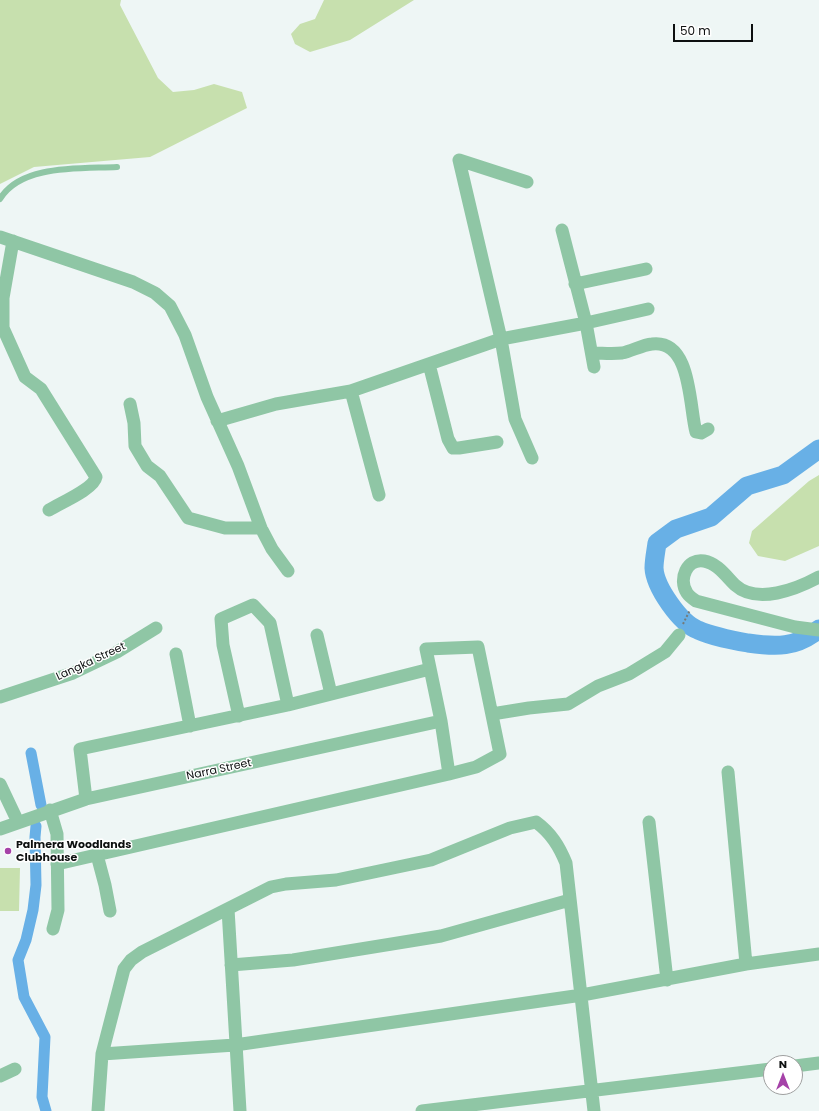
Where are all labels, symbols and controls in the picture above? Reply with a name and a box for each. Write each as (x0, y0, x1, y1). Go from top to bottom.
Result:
scale bar (675, 16, 755, 42)
text: 50 m (680, 22, 711, 39)
street label: Langka Street (54, 640, 128, 684)
street label: Narra Street (185, 757, 253, 783)
place label: Palmera Woodlands Clubhouse (16, 838, 131, 864)
marker: Palmera Woodlands Clubhouse (3, 846, 13, 856)
north arrow (763, 1055, 803, 1095)
text: N (779, 1056, 787, 1072)

